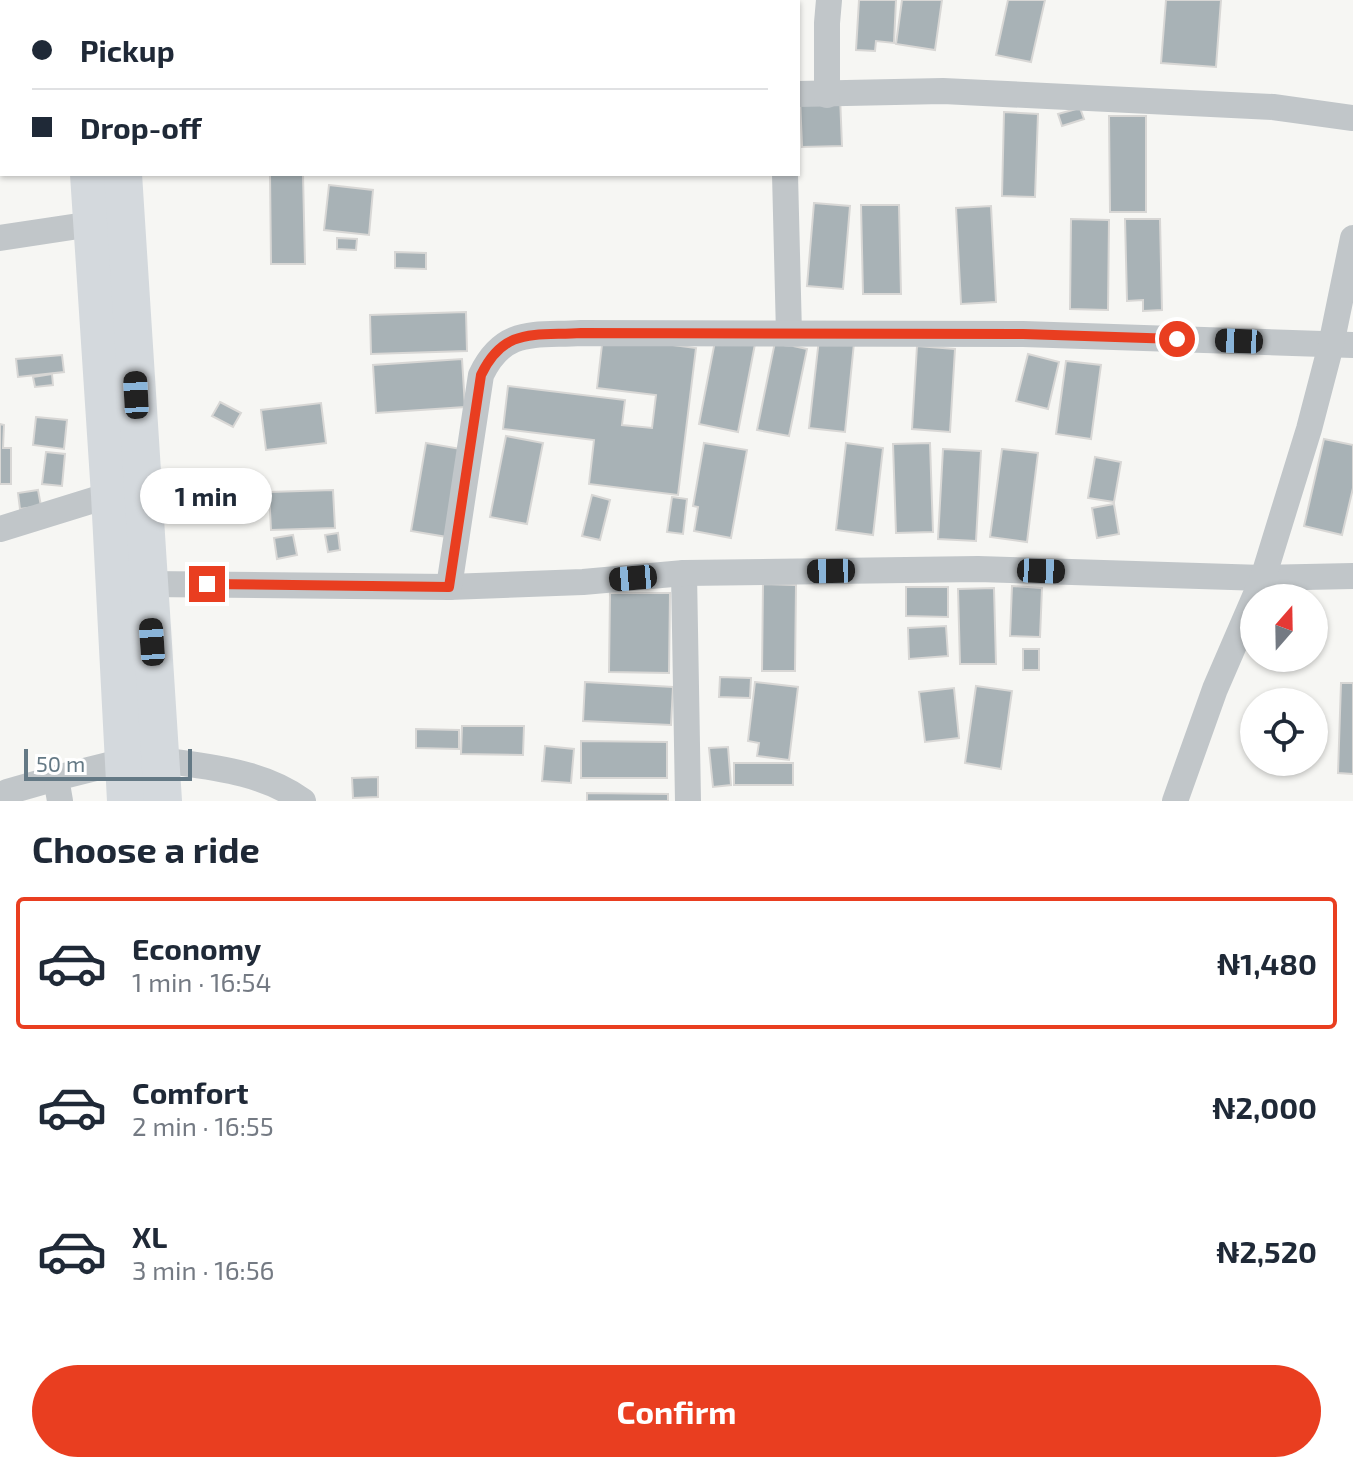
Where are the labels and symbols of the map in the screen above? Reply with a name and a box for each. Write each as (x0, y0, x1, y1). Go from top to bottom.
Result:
route start (1159, 321, 1195, 357)
car (1215, 328, 1263, 354)
car (123, 370, 149, 420)
callout: 1 min (141, 468, 273, 524)
car (1017, 558, 1065, 584)
car (807, 559, 855, 583)
car (608, 564, 658, 592)
route end (189, 566, 225, 602)
north arrow (1240, 584, 1328, 672)
car (138, 617, 166, 667)
scale bar (24, 745, 192, 781)

